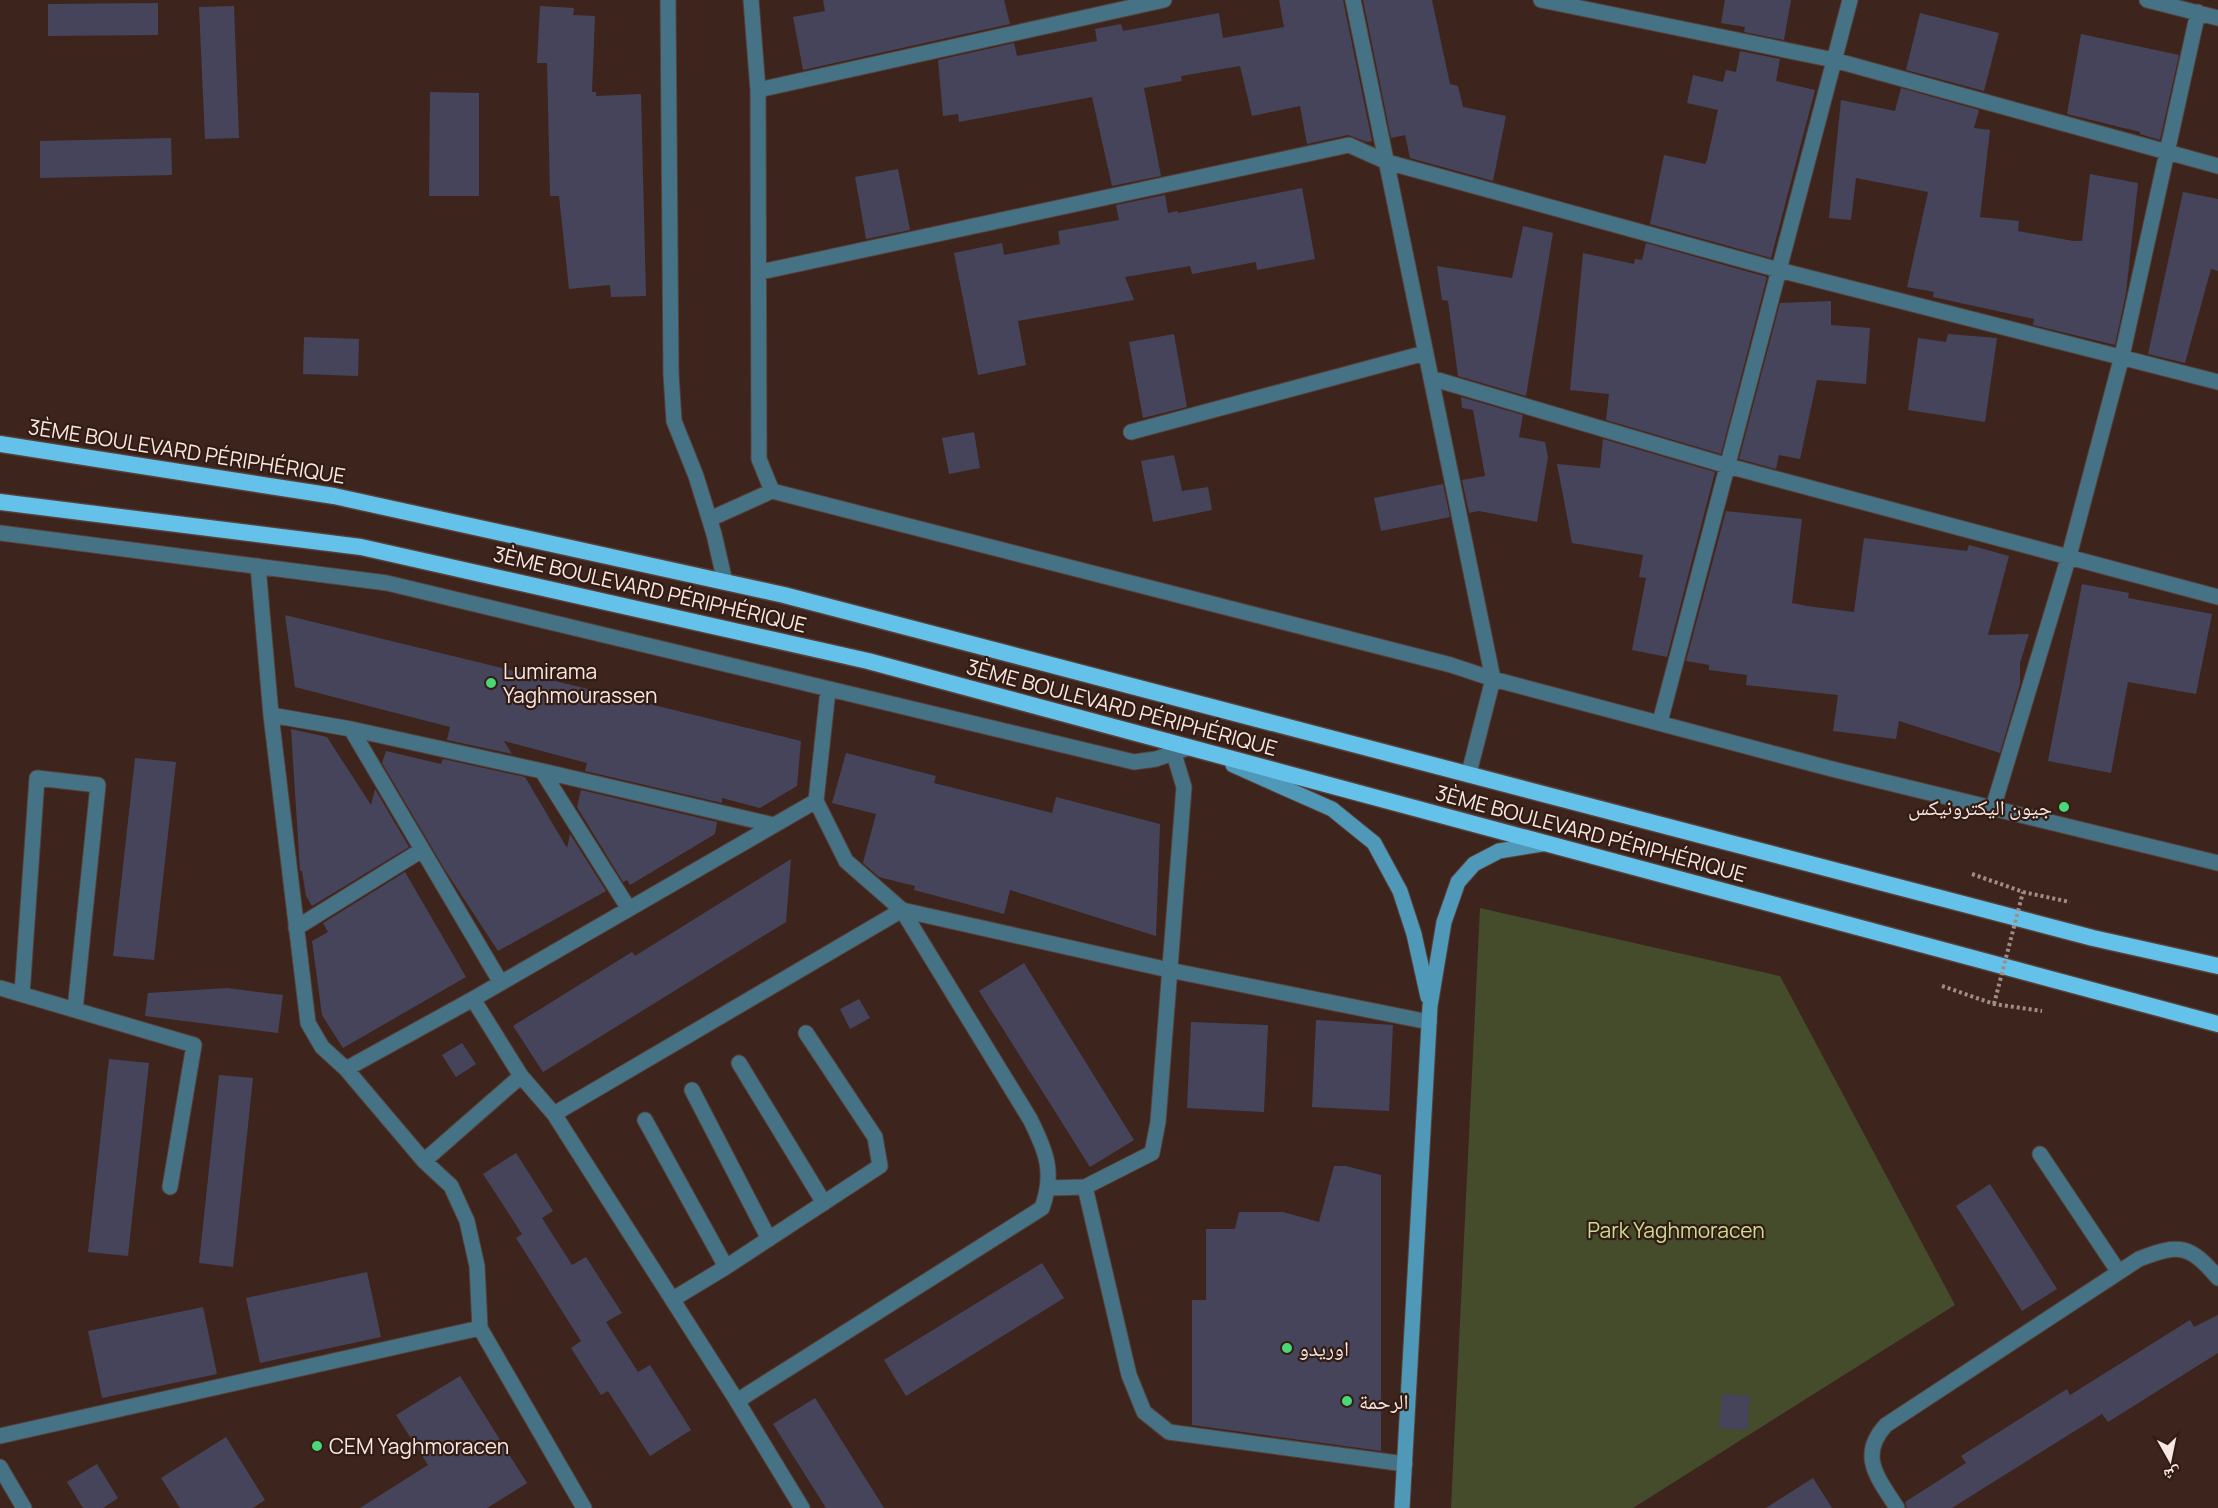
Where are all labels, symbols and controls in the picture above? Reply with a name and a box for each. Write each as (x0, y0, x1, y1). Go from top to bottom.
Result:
street label: 3ÈME BOULEVARD PÉRIPHÉRIQUE (26, 412, 348, 490)
street label: 3ÈME BOULEVARD PÉRIPHÉRIQUE (491, 539, 809, 639)
street label: 3ÈME BOULEVARD PÉRIPHÉRIQUE (963, 652, 1281, 762)
place label: Lumirama Yaghmourassen (503, 657, 658, 709)
marker: Lumirama Yaghmourassen (484, 676, 498, 690)
street label: 3ÈME BOULEVARD PÉRIPHÉRIQUE (1432, 778, 1750, 888)
place label: جيون اليكترونيكس (1908, 793, 2052, 821)
marker: جيون اليكترونيكس (2057, 800, 2071, 814)
park label: Park Yaghmoracen (1587, 1216, 1765, 1244)
place label: اوريدو (1299, 1334, 1349, 1362)
marker: اوريدو (1280, 1341, 1294, 1355)
place label: الرحمة (1359, 1387, 1408, 1415)
marker: الرحمة (1340, 1394, 1354, 1408)
north arrow (2140, 1430, 2200, 1490)
place label: CEM Yaghmoracen (329, 1432, 509, 1460)
marker: CEM Yaghmoracen (310, 1439, 324, 1453)
text: ش (2162, 1463, 2182, 1487)

